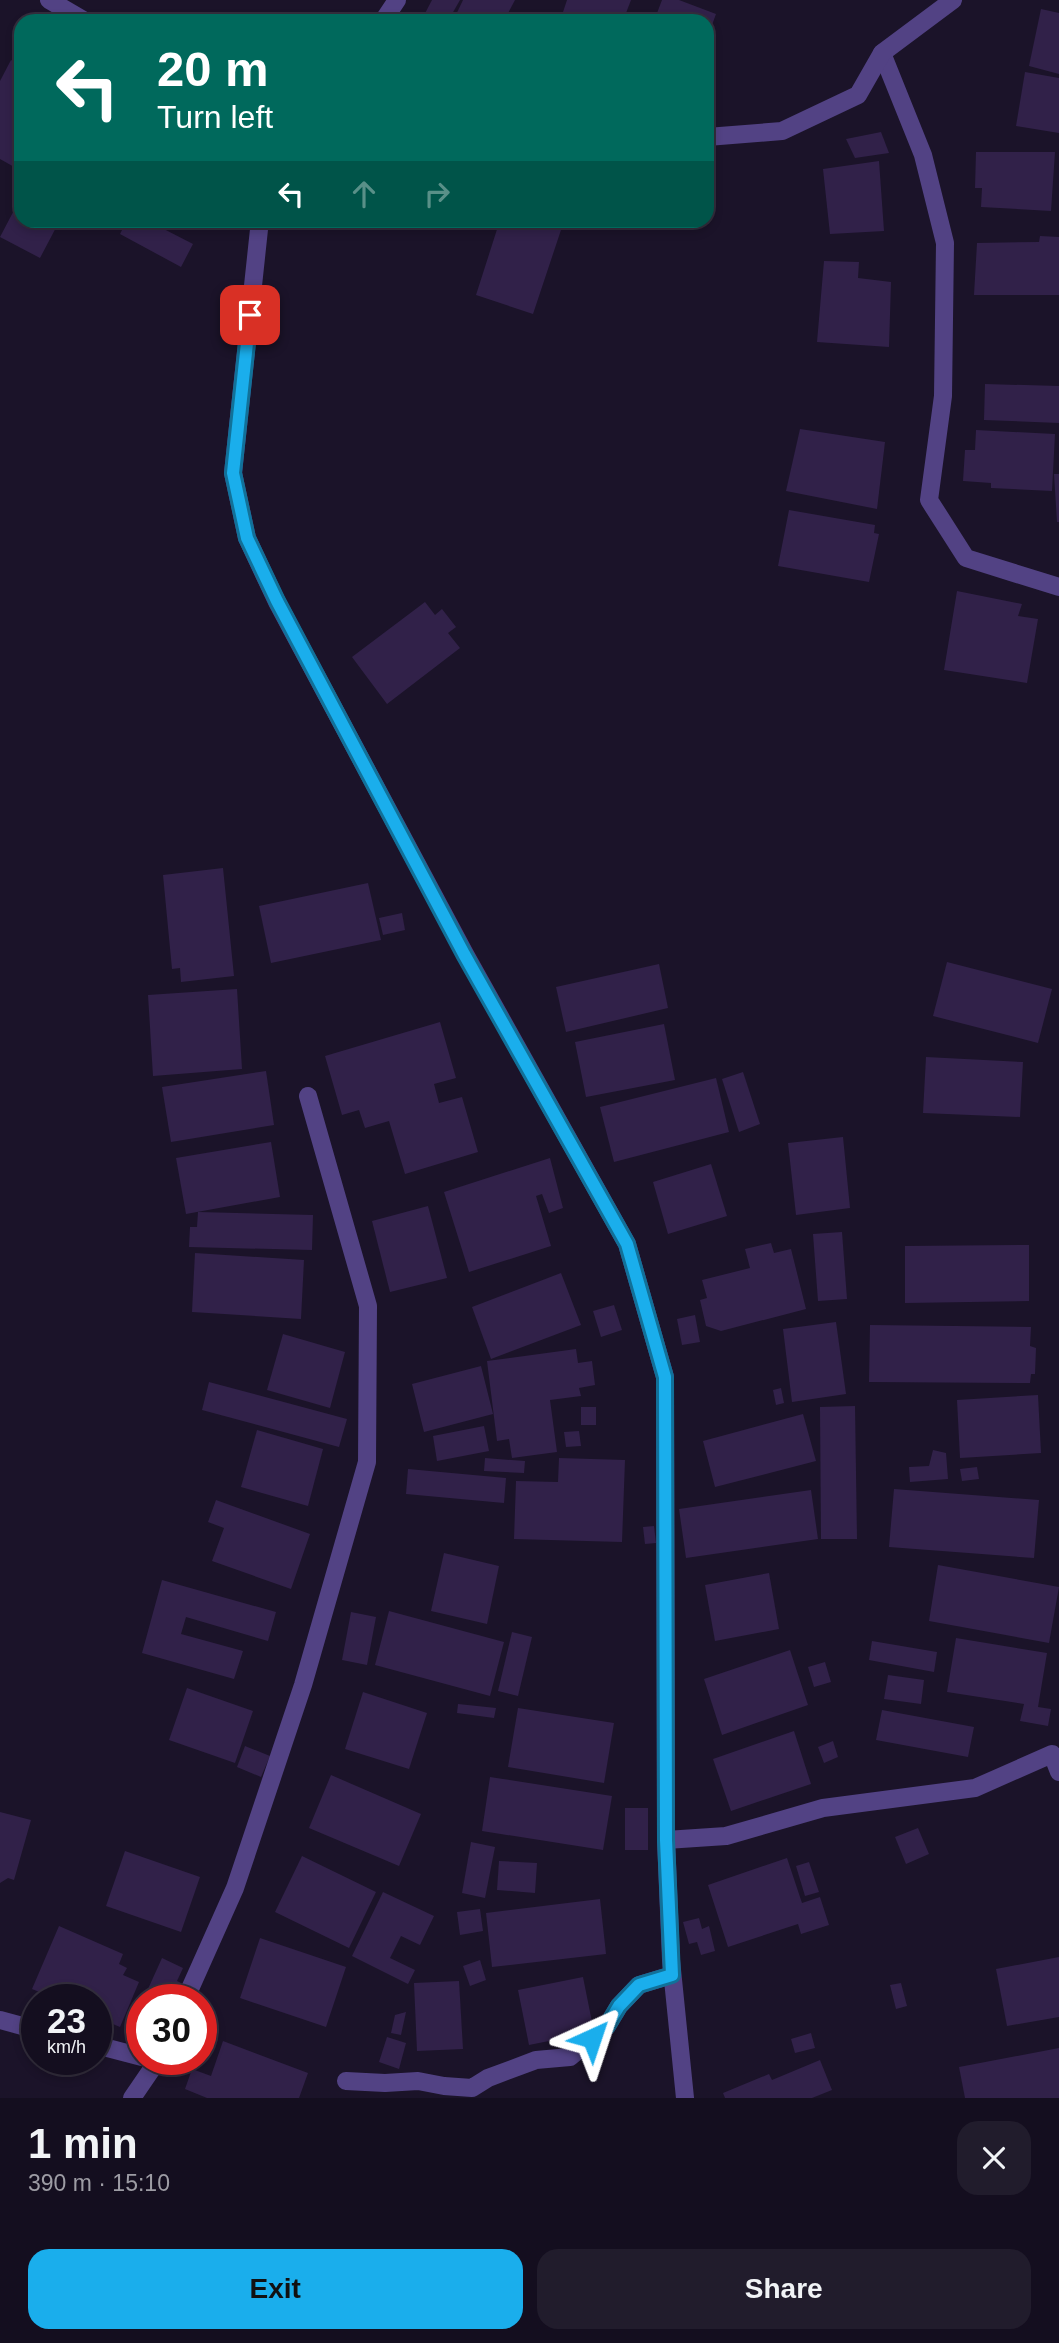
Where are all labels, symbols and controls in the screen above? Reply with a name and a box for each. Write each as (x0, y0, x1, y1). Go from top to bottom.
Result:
icon: left (42, 42, 133, 133)
text: 20 m (157, 42, 269, 96)
text: Turn left (157, 99, 273, 135)
icon: left (272, 175, 310, 213)
icon: ahead (345, 175, 383, 213)
icon: right (418, 175, 456, 213)
pin (220, 285, 280, 345)
icon: arrive (231, 296, 269, 334)
speed limit sign: 30 (126, 1984, 217, 2075)
text: 23 (47, 2001, 86, 2040)
position arrow (555, 2001, 629, 2075)
text: km/h (47, 2037, 86, 2057)
text: 1 min (28, 2120, 138, 2167)
button: close (957, 2121, 1031, 2195)
text: 390 m · 15:10 (28, 2170, 170, 2196)
button: Exit (28, 2249, 523, 2329)
button: Share (537, 2249, 1031, 2329)

